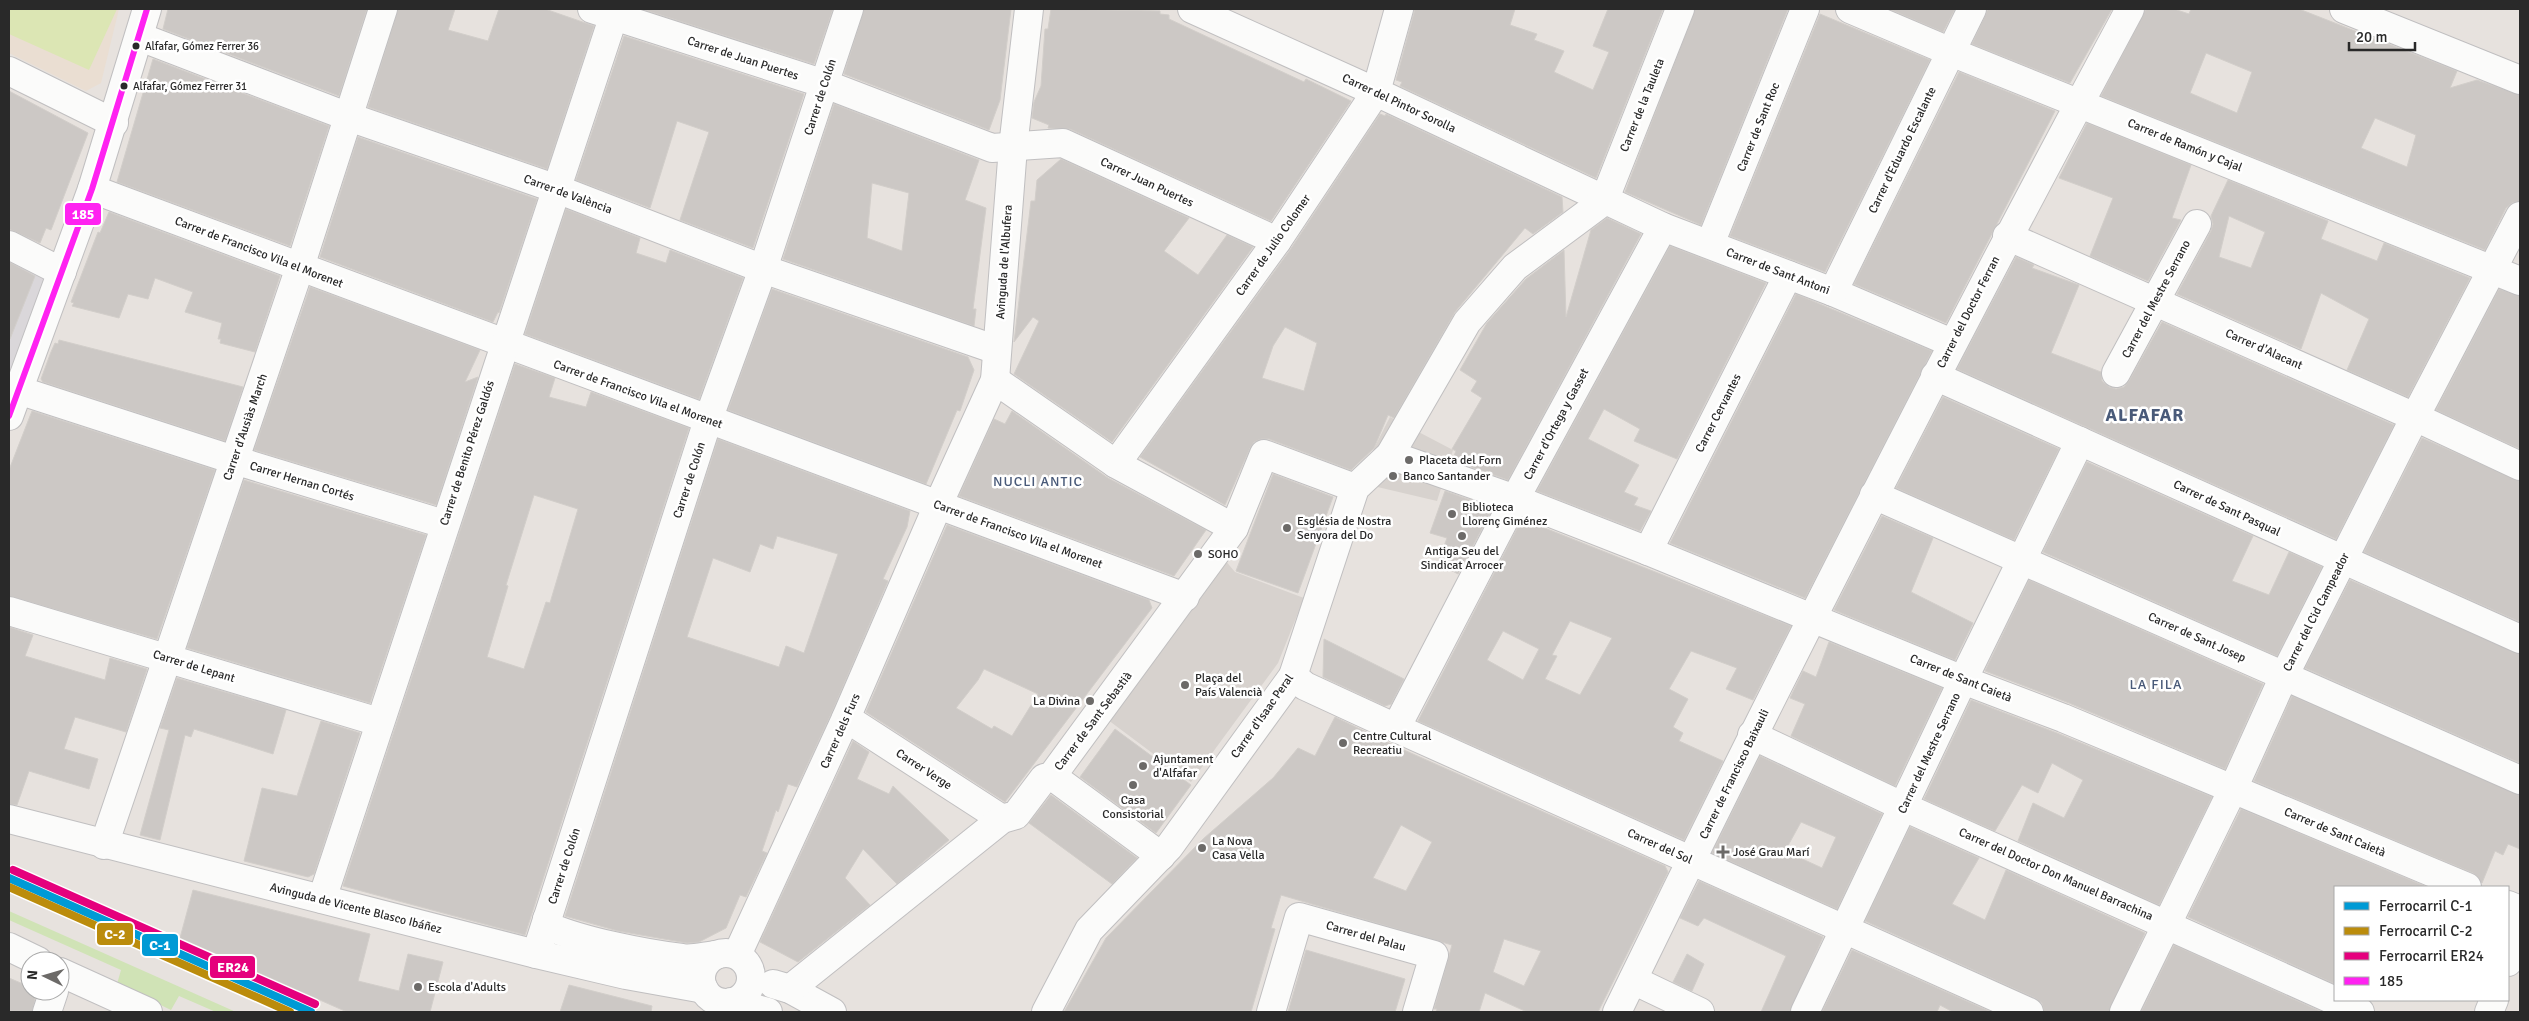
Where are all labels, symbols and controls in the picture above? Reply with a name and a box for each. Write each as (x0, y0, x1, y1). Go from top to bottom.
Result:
scale bar (2349, 20, 2415, 52)
text: 20 m (2356, 28, 2387, 46)
street label: Carrer de Juan Puertes (685, 33, 800, 84)
place label: Alfafar, Gómez Ferrer 36 (145, 40, 259, 53)
marker: Alfafar, Gómez Ferrer 36 (131, 41, 141, 51)
street label: Carrer de la Tauleta (1617, 56, 1668, 154)
street label: Carrer de Colón (801, 57, 840, 137)
street label: Carrer del Pintor Sorolla (1340, 70, 1458, 136)
place label: Alfafar, Gómez Ferrer 31 (133, 80, 247, 93)
street label: Carrer de Sant Roc (1734, 80, 1783, 174)
marker: Alfafar, Gómez Ferrer 31 (119, 81, 129, 91)
street label: Carrer d'Eduardo Escalante (1865, 84, 1940, 216)
street label: Carrer de Ramón y Cajal (2125, 116, 2245, 176)
street label: Carrer Juan Puertes (1098, 154, 1196, 211)
street label: Carrer de València (521, 171, 614, 218)
street label: Carrer de Julio Colomer (1233, 191, 1314, 299)
line badge: 185 (64, 202, 102, 226)
street label: Avinguda de l'Albufera (993, 204, 1016, 320)
text: 185 (72, 206, 94, 223)
street label: Carrer de Francisco Vila el Morenet (173, 213, 345, 292)
street label: Carrer del Mestre Serrano (2119, 238, 2194, 361)
street label: Carrer de Sant Antoni (1724, 245, 1832, 298)
street label: Carrer del Doctor Ferran (1934, 254, 2003, 371)
street label: Carrer d'Alacant (2223, 326, 2305, 373)
street label: Carrer de Francisco Vila el Morenet (551, 357, 725, 432)
street label: Carrer d'Ortega y Gasset (1521, 366, 1592, 483)
street label: Carrer Cervantes (1692, 371, 1745, 455)
street label: Carrer d'Ausiàs March (220, 372, 271, 483)
street label: Carrer de Benito Pérez Galdós (437, 379, 498, 528)
district label: ALFAFAR (2106, 404, 2184, 426)
street label: Carrer de Colón (670, 440, 709, 520)
place label: Placeta del Forn (1419, 453, 1502, 468)
marker: Placeta del Forn (1403, 454, 1415, 466)
street label: Carrer Hernan Cortés (248, 458, 356, 505)
place label: Banco Santander (1403, 469, 1491, 484)
marker: Banco Santander (1387, 470, 1399, 482)
district label: NUCLI ANTIC (993, 473, 1083, 490)
street label: Carrer de Sant Pasqual (2171, 477, 2283, 540)
street label: Carrer de Francisco Vila el Morenet (931, 497, 1105, 572)
place label: Biblioteca Llorenç Giménez (1462, 500, 1547, 529)
marker: Biblioteca Llorenç Giménez (1446, 508, 1458, 520)
place label: Església de Nostra Senyora del Do (1297, 514, 1391, 543)
marker: Església de Nostra Senyora del Do (1281, 522, 1293, 534)
marker: Antiga Seu del Sindicat Arrocer (1456, 530, 1468, 542)
place label: Antiga Seu del Sindicat Arrocer (1421, 544, 1504, 573)
place label: SOHO (1208, 547, 1239, 562)
marker: SOHO (1192, 548, 1204, 560)
street label: Carrer del Cid Campeador (2280, 550, 2353, 674)
street label: Carrer de Sant Josep (2146, 609, 2248, 666)
street label: Carrer de Lepant (151, 647, 237, 686)
street label: Carrer de Sant Caietà (1908, 651, 2014, 706)
street label: Carrer de Sant Sebastià (1051, 669, 1136, 774)
place label: Plaça del País Valencià (1195, 671, 1262, 700)
street label: Carrer d'Isaac Peral (1228, 671, 1297, 761)
district label: LA FILA (2130, 676, 2182, 693)
marker: Plaça del País Valencià (1179, 679, 1191, 691)
street label: Carrer del Mestre Serrano (1895, 690, 1964, 816)
street label: Carrer dels Furs (817, 691, 864, 771)
place label: La Divina (1033, 694, 1080, 709)
marker: La Divina (1084, 695, 1096, 707)
street label: Carrer de Francisco Baixauli (1696, 707, 1773, 842)
place label: Centre Cultural Recreatiu (1353, 729, 1432, 758)
marker: Centre Cultural Recreatiu (1337, 737, 1349, 749)
street label: Carrer Verge (893, 746, 955, 793)
place label: Ajuntament d'Alfafar (1153, 752, 1213, 781)
marker: Ajuntament d'Alfafar (1137, 760, 1149, 772)
marker: Casa Consistorial (1127, 779, 1139, 791)
place label: Casa Consistorial (1102, 793, 1164, 822)
street label: Carrer de Sant Caietà (2282, 804, 2388, 861)
street label: Carrer del Sol (1625, 825, 1695, 868)
street label: Carrer del Doctor Don Manuel Barrachina (1956, 825, 2155, 924)
street label: Carrer de Colón (545, 826, 584, 906)
place label: La Nova Casa Vella (1212, 834, 1265, 863)
marker: La Nova Casa Vella (1196, 842, 1208, 854)
place label: José Grau Marí (1733, 845, 1810, 860)
marker: José Grau Marí (1717, 846, 1729, 858)
street label: Avinguda de Vicente Blasco Ibáñez (268, 880, 443, 937)
legend (2334, 886, 2509, 1001)
text: Ferrocarril C-1 (2379, 897, 2473, 915)
street label: Carrer del Palau (1324, 918, 1407, 955)
line badge: C-2 (96, 922, 134, 946)
text: Ferrocarril C-2 (2379, 922, 2473, 940)
text: C-2 (104, 926, 126, 943)
line badge: C-1 (141, 933, 179, 957)
text: C-1 (149, 937, 171, 954)
text: Ferrocarril ER24 (2379, 947, 2484, 965)
north arrow (20, 951, 70, 1001)
line badge: ER24 (209, 955, 256, 979)
text: ER24 (217, 959, 249, 976)
text: N (24, 969, 41, 981)
text: 185 (2379, 972, 2403, 990)
place label: Escola d'Adults (428, 980, 506, 995)
marker: Escola d'Adults (412, 981, 424, 993)

